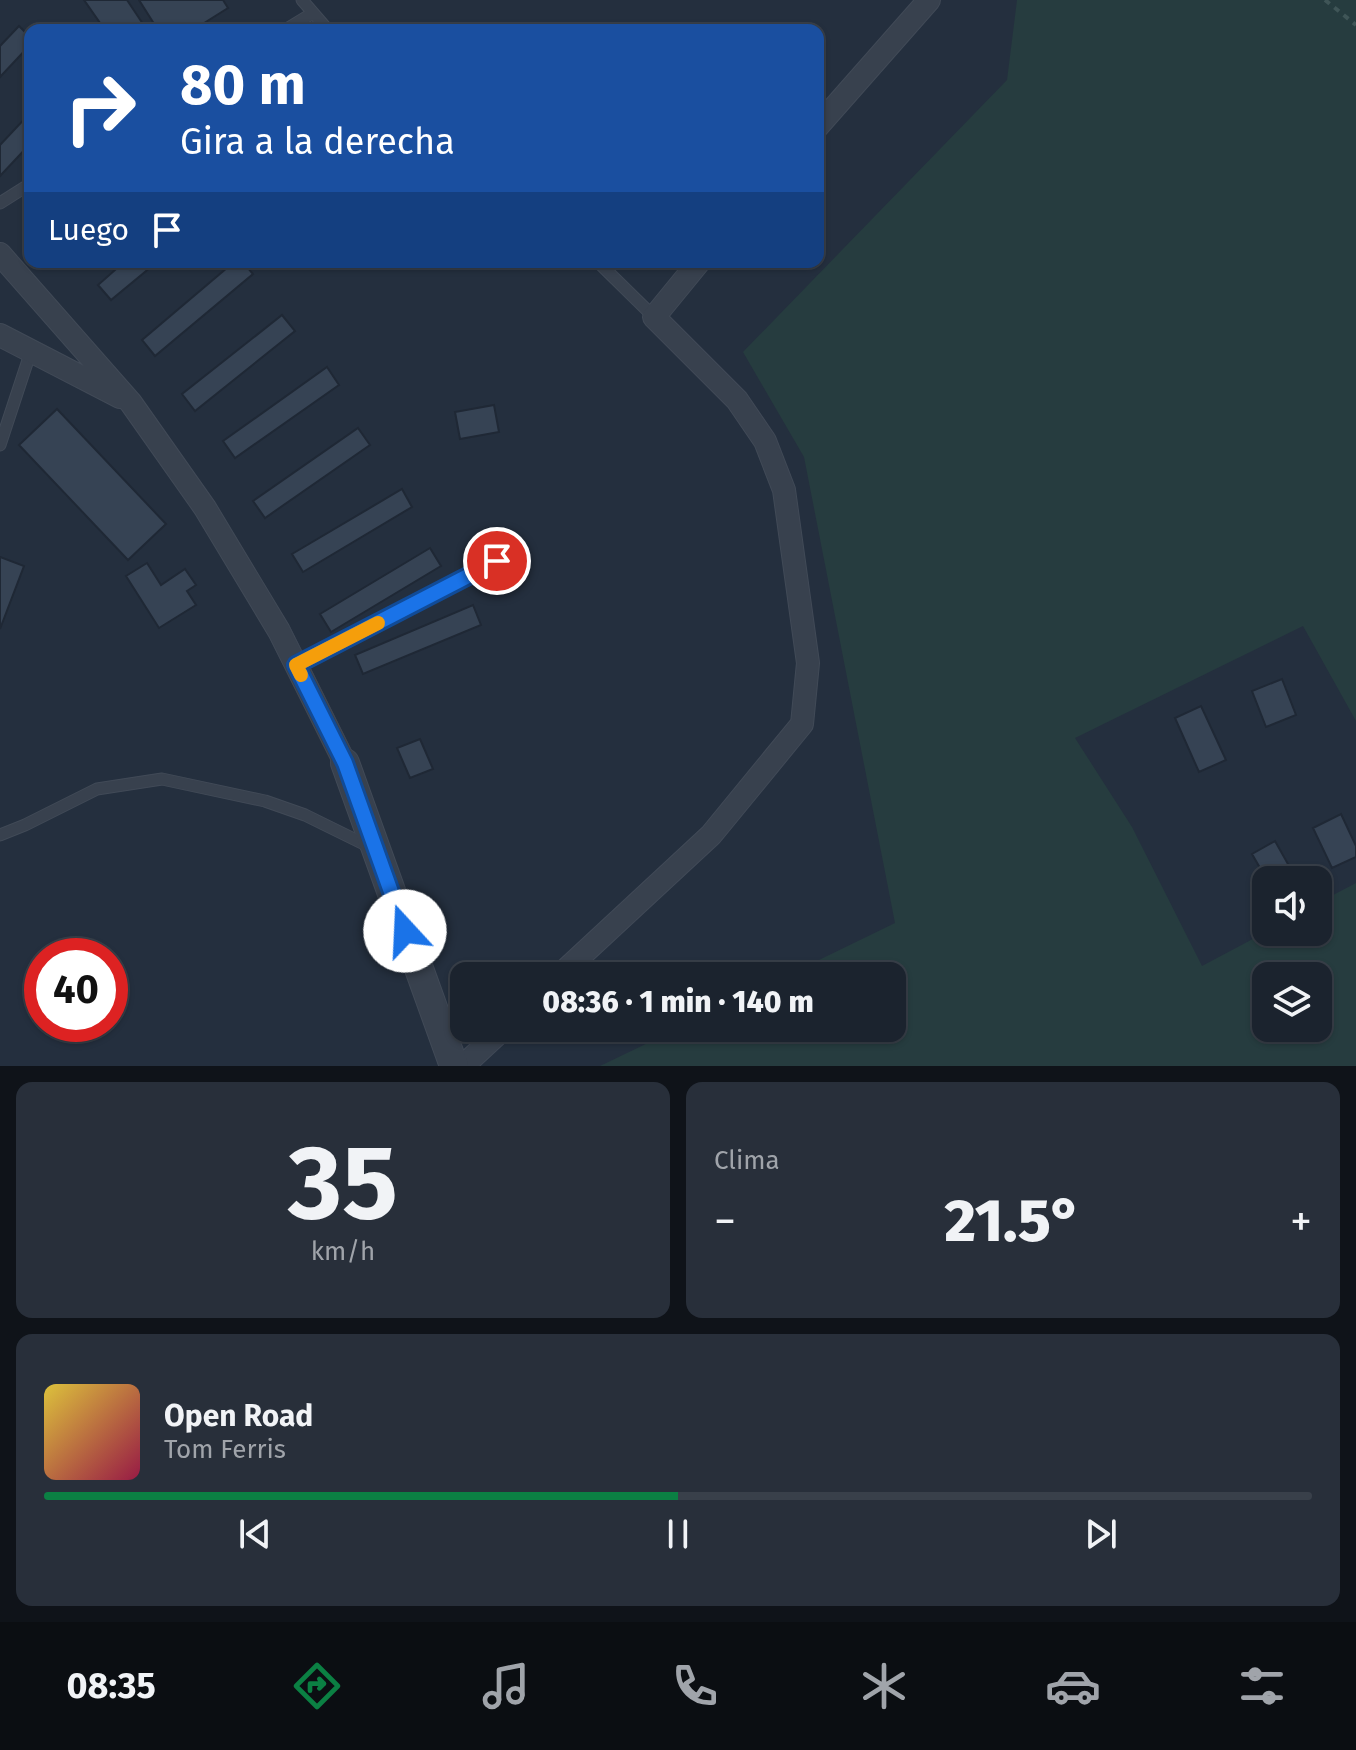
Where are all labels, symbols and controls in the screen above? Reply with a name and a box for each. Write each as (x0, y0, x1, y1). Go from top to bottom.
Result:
text: 80 m (180, 52, 306, 119)
icon: right (48, 56, 152, 160)
text: Gira a la derecha (180, 120, 455, 164)
icon: arrive (145, 208, 189, 252)
text: Luego (48, 212, 129, 248)
pin (463, 527, 531, 595)
icon: arrive (475, 539, 519, 583)
map controls (1252, 866, 1332, 1042)
button: sound (1252, 866, 1332, 946)
position arrow (363, 889, 447, 973)
speed limit sign: 40 (24, 938, 128, 1042)
button: layers (1252, 962, 1332, 1042)
text: 08:36 · 1 min · 140 m (542, 984, 814, 1020)
text: 35 (288, 1121, 398, 1246)
text: Clima (714, 1145, 780, 1176)
text: 21.5° (945, 1185, 1081, 1257)
text: − (714, 1195, 736, 1248)
text: + (1290, 1195, 1312, 1248)
text: km/h (311, 1236, 375, 1267)
text: Open Road (164, 1398, 313, 1434)
text: Tom Ferris (164, 1434, 286, 1465)
icon: previous (233, 1512, 277, 1556)
icon: pause (656, 1512, 700, 1556)
icon: next (1079, 1512, 1123, 1556)
icon: directions (289, 1658, 345, 1714)
icon: music (478, 1658, 534, 1714)
icon: phone (667, 1658, 723, 1714)
icon: climate (856, 1658, 912, 1714)
icon: car (1045, 1658, 1101, 1714)
icon: filters (1234, 1658, 1290, 1714)
text: 08:35 (66, 1664, 156, 1708)

